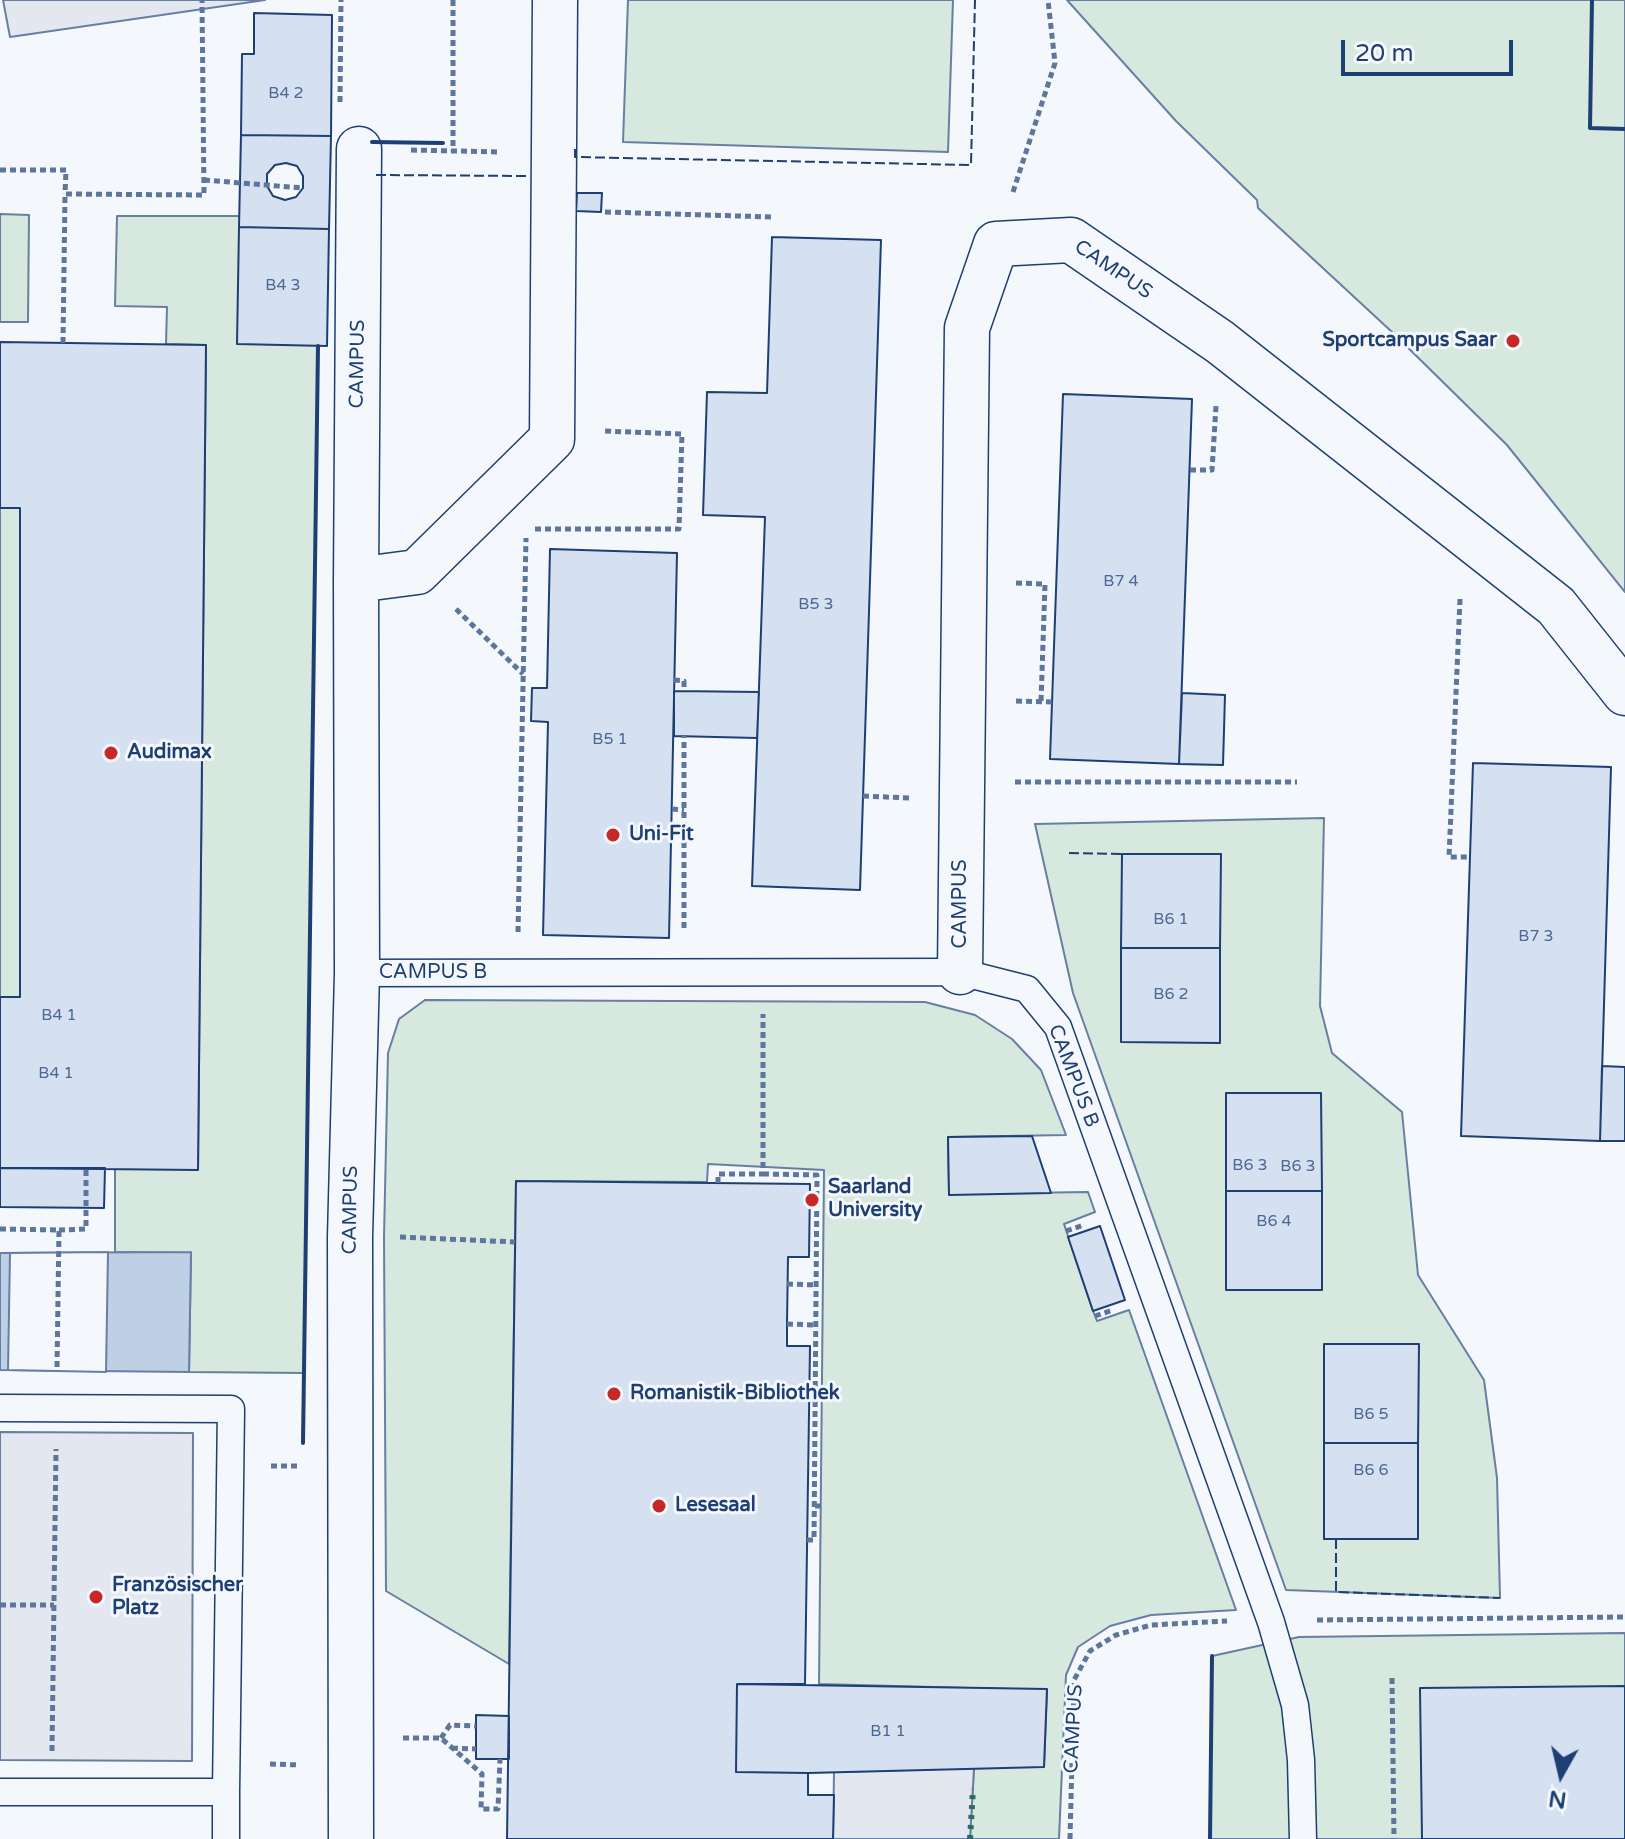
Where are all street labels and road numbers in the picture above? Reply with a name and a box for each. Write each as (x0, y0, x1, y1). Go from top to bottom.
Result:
street label: CAMPUS (1069, 235, 1157, 305)
street label: CAMPUS (345, 319, 371, 409)
street label: CAMPUS (949, 859, 973, 949)
street label: CAMPUS B (379, 961, 487, 985)
street label: CAMPUS B (1042, 1021, 1104, 1131)
street label: CAMPUS (338, 1165, 364, 1255)
street label: CAMPUS (1060, 1684, 1088, 1774)

